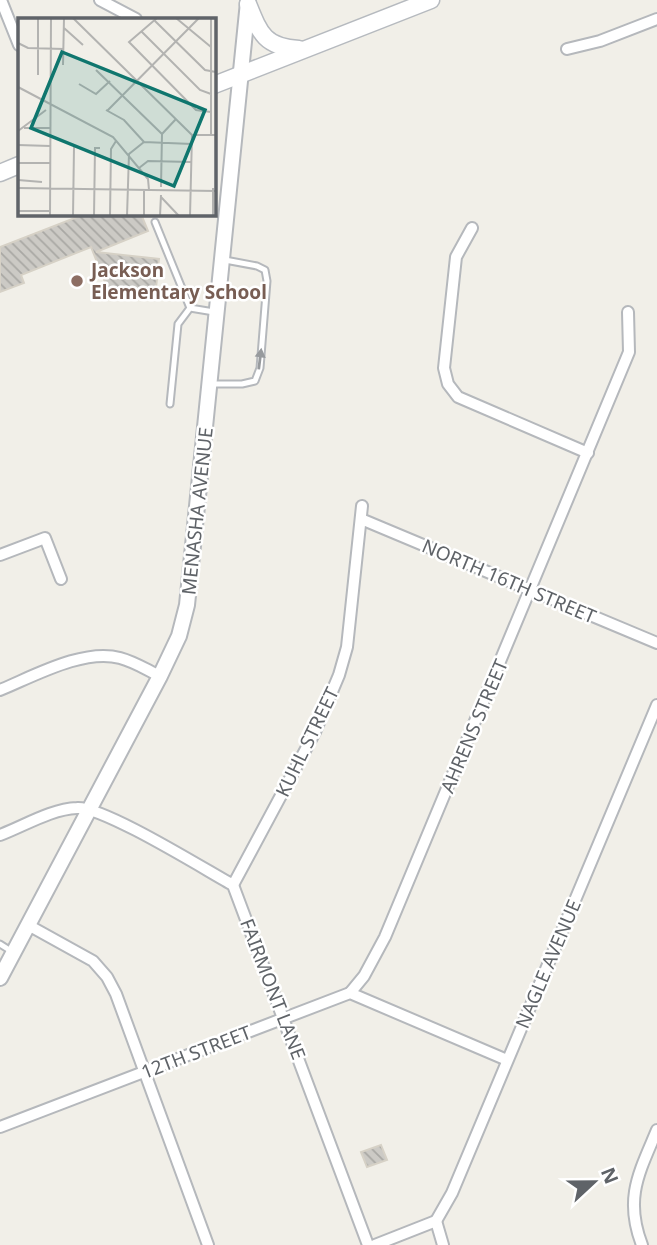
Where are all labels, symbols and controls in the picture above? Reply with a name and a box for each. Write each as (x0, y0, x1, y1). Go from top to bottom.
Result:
inset map (18, 18, 215, 215)
place label: Jackson Elementary School (89, 257, 267, 305)
marker: Jackson Elementary School (69, 273, 85, 289)
one-way arrow (254, 348, 265, 370)
street label: MENASHA AVENUE (175, 426, 219, 596)
street label: NORTH 16TH STREET (418, 533, 600, 630)
street label: AHRENS STREET (434, 655, 514, 797)
street label: KUHL STREET (269, 682, 345, 801)
street label: NAGLE AVENUE (509, 896, 587, 1032)
street label: FAIRMONT LANE (234, 915, 312, 1063)
street label: 12TH STREET (137, 1019, 255, 1085)
north arrow (559, 1147, 629, 1217)
text: N (595, 1164, 625, 1188)

